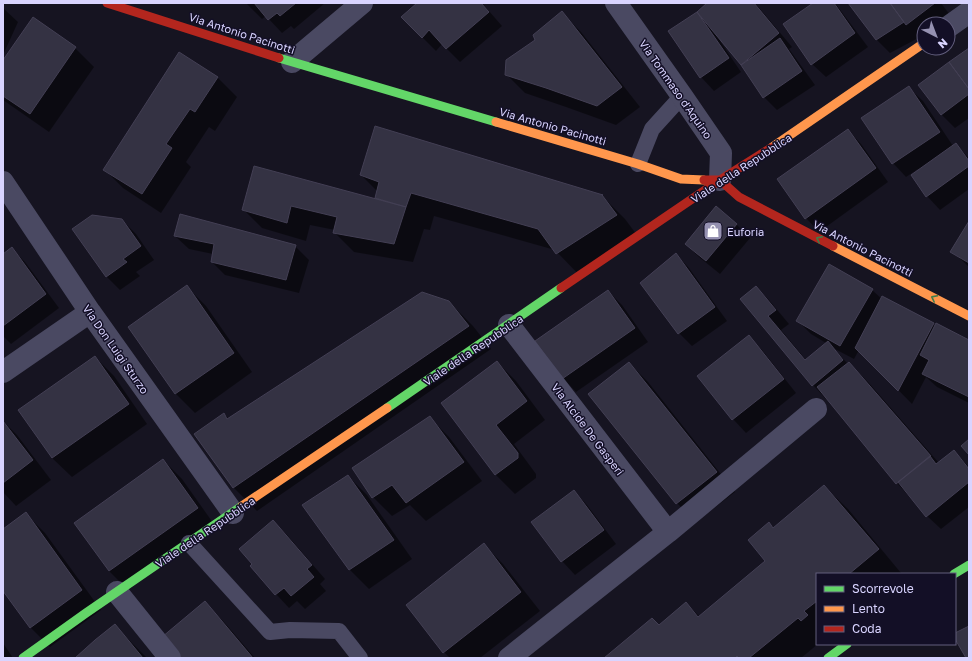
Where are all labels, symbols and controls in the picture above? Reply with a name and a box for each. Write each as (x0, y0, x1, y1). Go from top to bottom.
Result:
street label: Via Antonio Pacinotti (187, 10, 297, 56)
north arrow (916, 16, 956, 56)
text: N (936, 36, 950, 51)
street label: Via Tommaso d'Aquino (637, 37, 715, 141)
street label: Via Antonio Pacinotti (498, 105, 608, 148)
street label: Viale della Repubblica (688, 131, 794, 205)
street label: Via Antonio Pacinotti (811, 217, 915, 279)
shop icon: Euforia (702, 220, 724, 242)
place label: Euforia (727, 225, 764, 238)
one-way arrow (816, 236, 823, 243)
one-way arrow (931, 296, 939, 303)
street label: Via Don Luigi Sturzo (80, 302, 152, 396)
street label: Viale della Repubblica (421, 312, 525, 388)
street label: Via Alcide De Gasperi (549, 380, 627, 478)
street label: Viale della Repubblica (153, 494, 257, 570)
legend (816, 573, 956, 645)
text: Scorrevole (852, 581, 914, 596)
text: Lento (852, 601, 885, 616)
text: Coda (852, 621, 882, 636)

